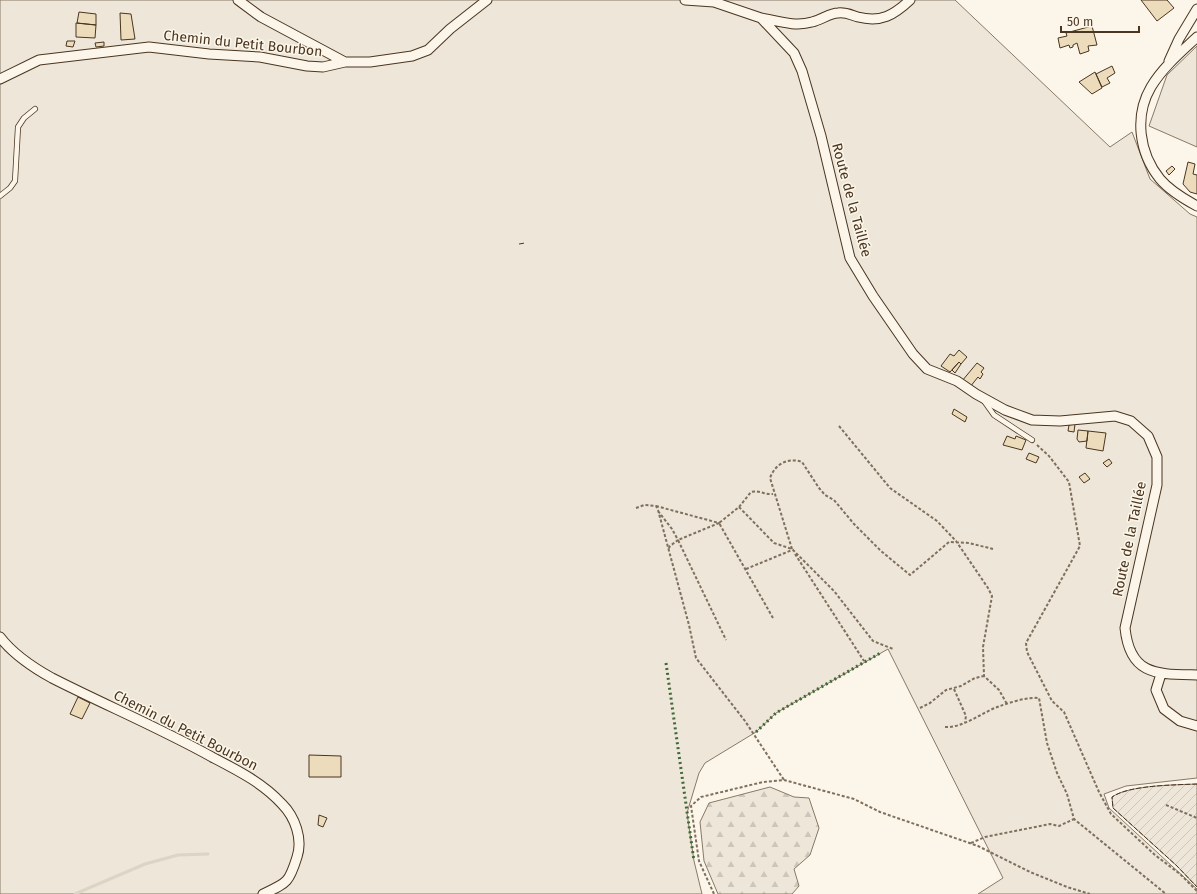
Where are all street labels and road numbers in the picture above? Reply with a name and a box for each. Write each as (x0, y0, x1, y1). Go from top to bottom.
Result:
street label: Chemin du Petit Bourbon (163, 27, 323, 60)
street label: Route de la Taillée (828, 141, 875, 259)
street label: Route de la Taillée (1109, 480, 1150, 598)
street label: Chemin du Petit Bourbon (111, 687, 261, 774)

